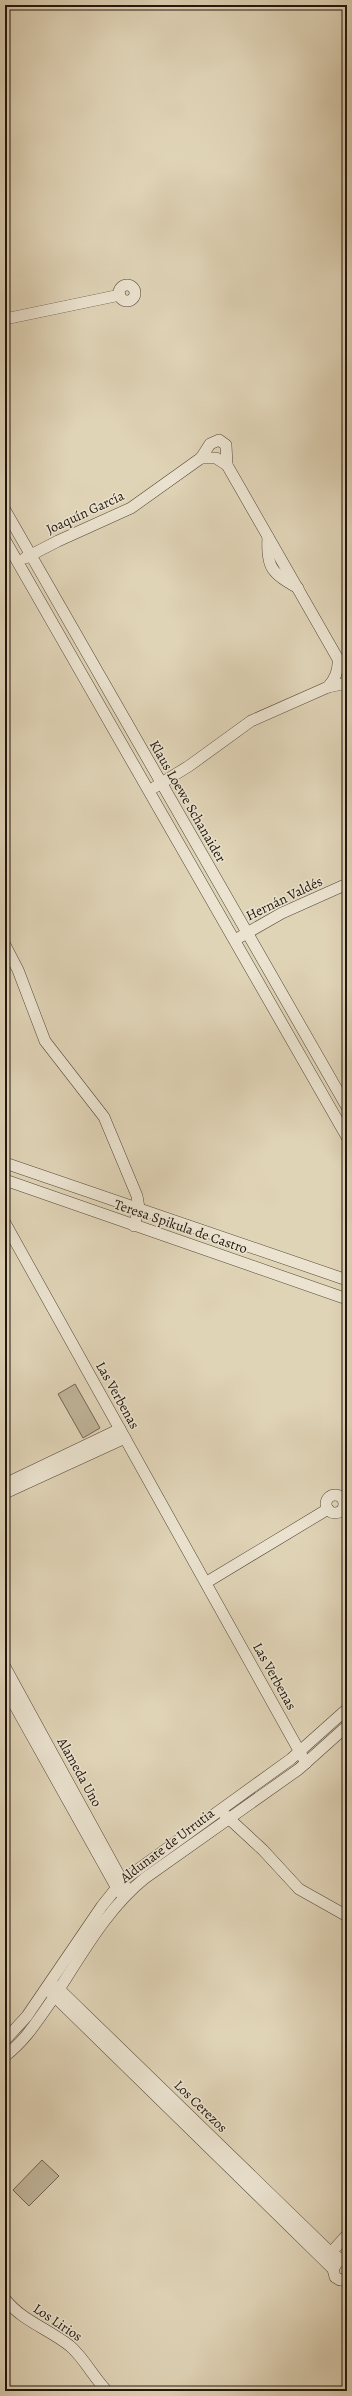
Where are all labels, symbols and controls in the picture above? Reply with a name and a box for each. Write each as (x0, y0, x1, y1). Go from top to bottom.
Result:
street label: Joaquín García (43, 486, 128, 539)
street label: Klaus Loewe Schanaider (145, 737, 231, 866)
street label: Hernán Valdés (243, 872, 326, 925)
street label: Teresa Spikula de Castro (112, 1195, 250, 1258)
street label: Las Verbenas (91, 1358, 144, 1432)
street label: Las Verbenas (248, 1639, 301, 1713)
street label: Alameda Uno (52, 1733, 106, 1810)
street label: Aldunate de Urrutia (115, 1803, 219, 1888)
street label: Los Cerezos (170, 2076, 232, 2137)
street label: Los Lirios (29, 2299, 86, 2346)

